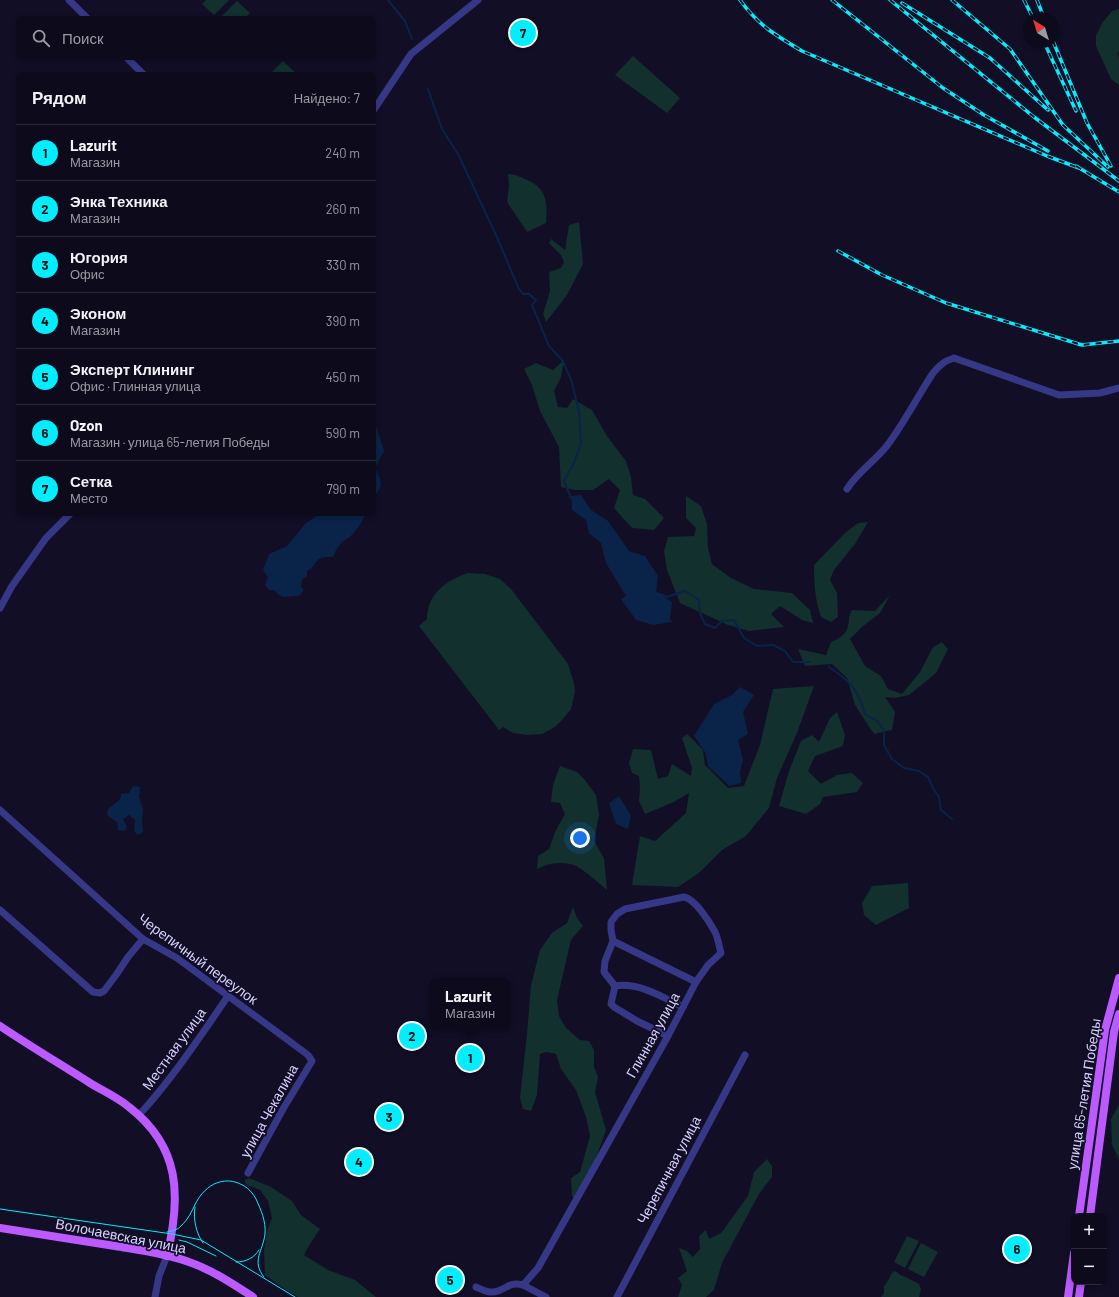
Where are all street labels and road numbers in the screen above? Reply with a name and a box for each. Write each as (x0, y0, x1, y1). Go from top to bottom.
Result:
street label: Черепичный переулок (135, 910, 262, 1008)
street label: Глинная улица (622, 989, 683, 1080)
street label: Местная улица (138, 1004, 209, 1093)
street label: улица 65-летия Победы (1063, 1017, 1104, 1171)
street label: улица Чекалина (236, 1061, 301, 1160)
street label: Черепичная улица (633, 1113, 704, 1227)
street label: Волочаевская улица (54, 1214, 188, 1257)

